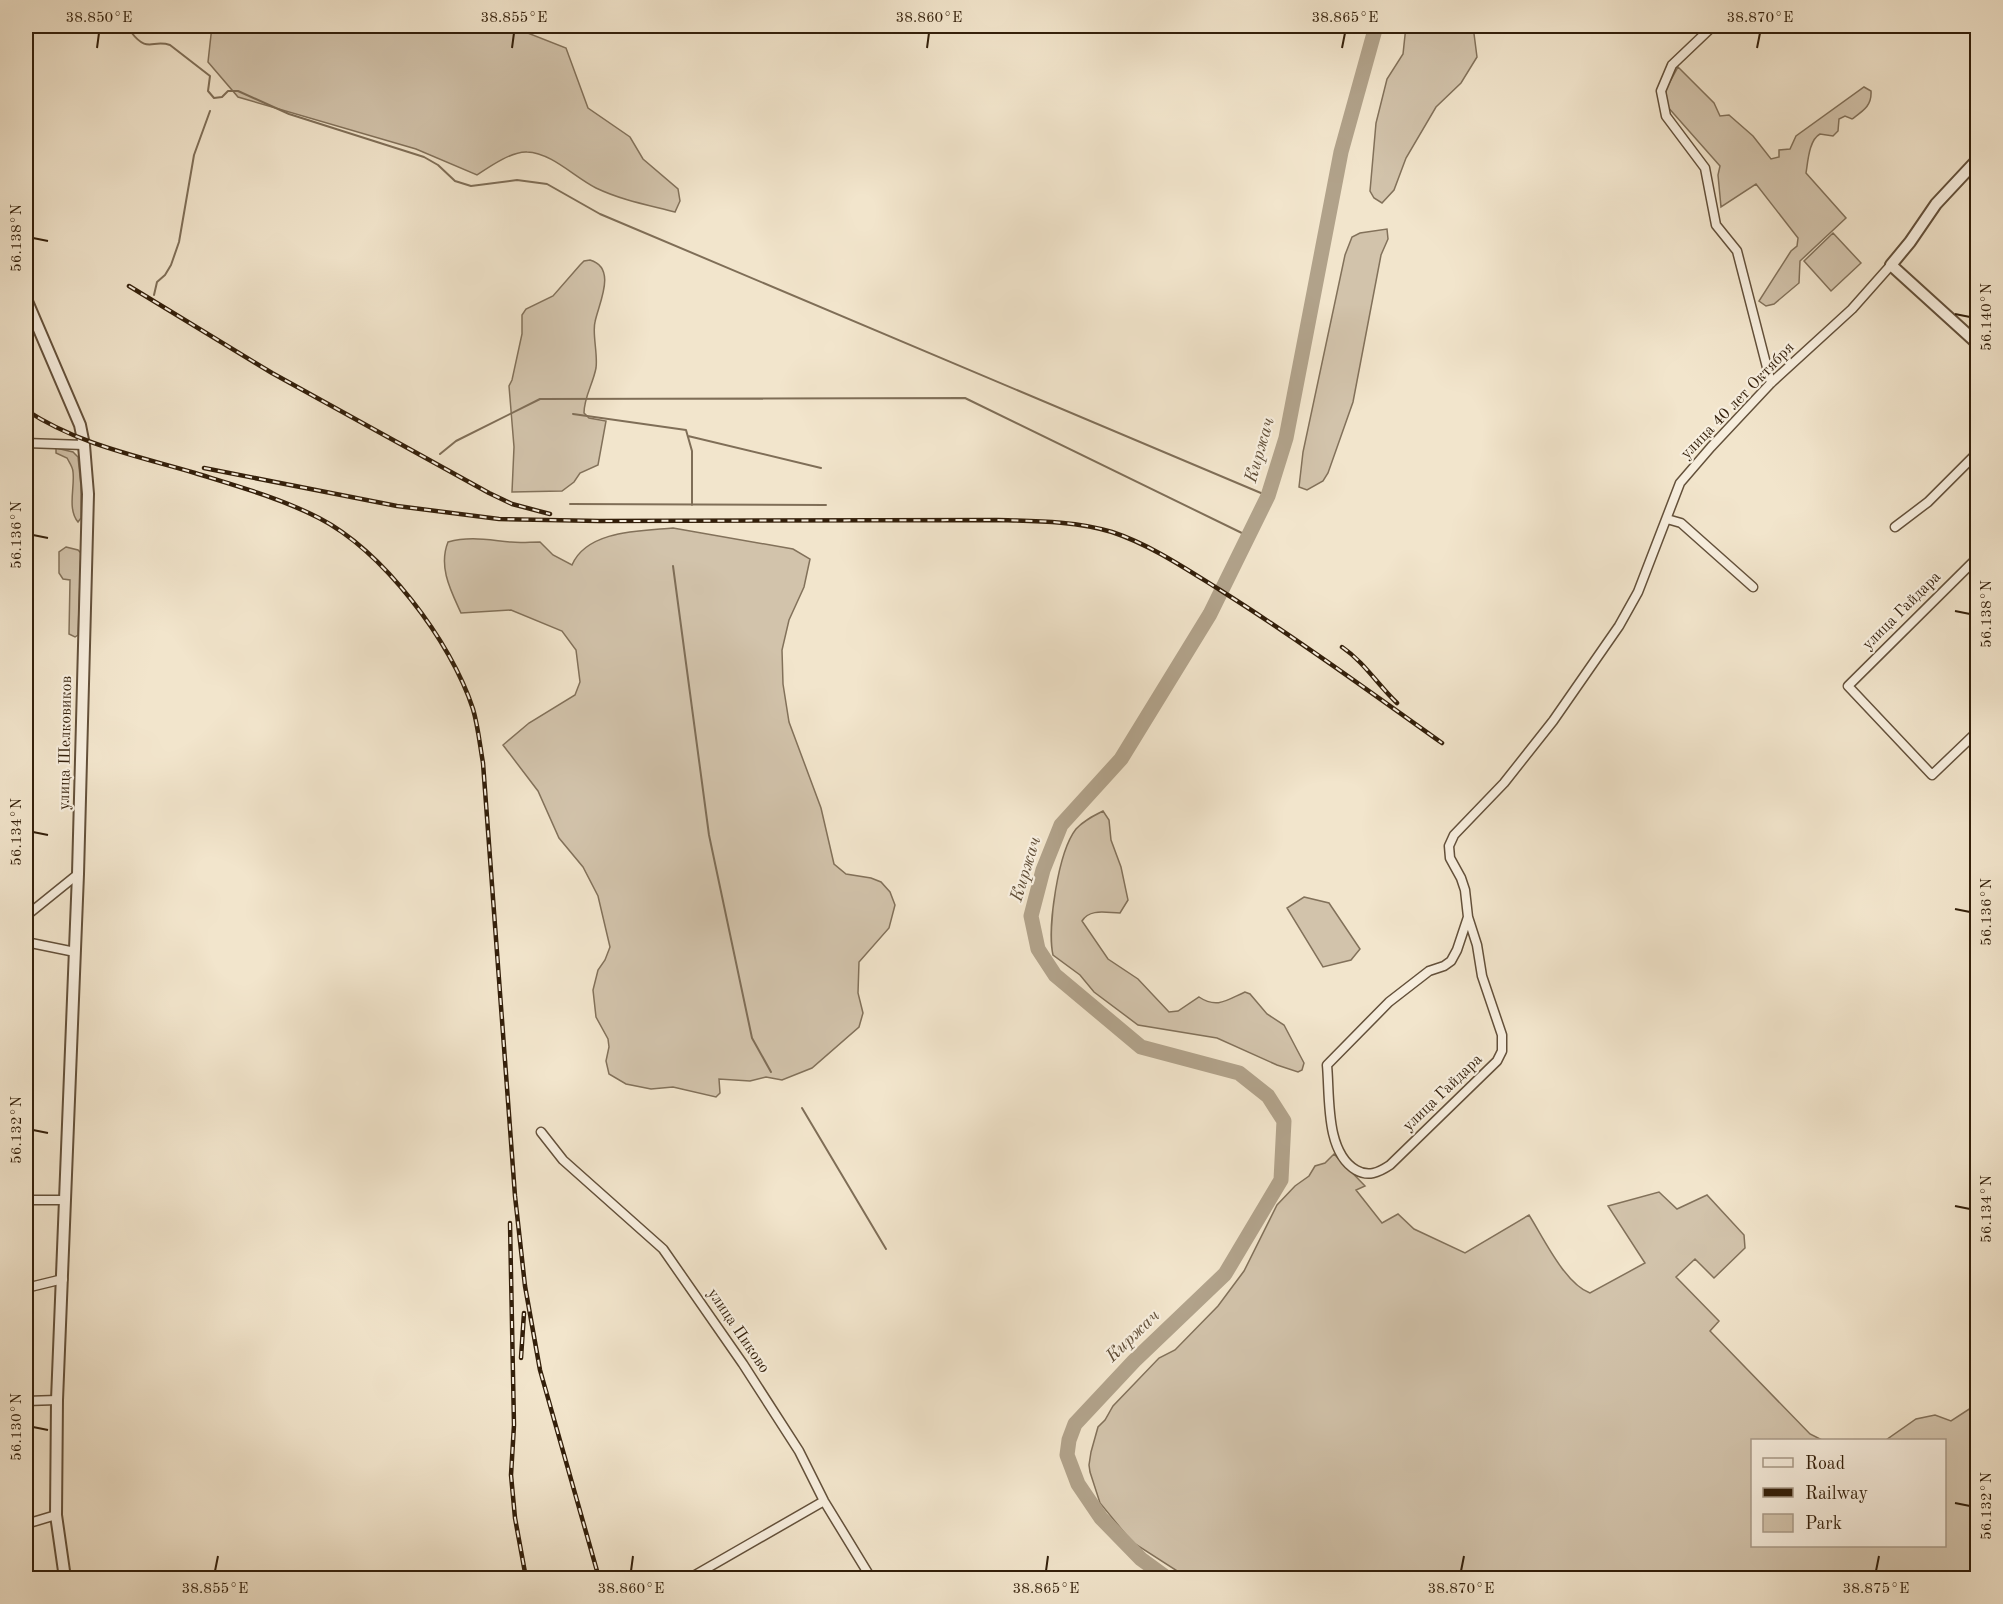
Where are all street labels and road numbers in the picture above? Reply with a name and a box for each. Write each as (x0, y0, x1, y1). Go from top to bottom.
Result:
street label: улица 40 лет Октября (1678, 339, 1798, 463)
street label: улица Гайдара (1860, 569, 1944, 653)
street label: улица Шелковиков (57, 676, 75, 810)
street label: улица Гайдара (1400, 1051, 1486, 1135)
street label: улица Пиково (704, 1286, 772, 1376)

